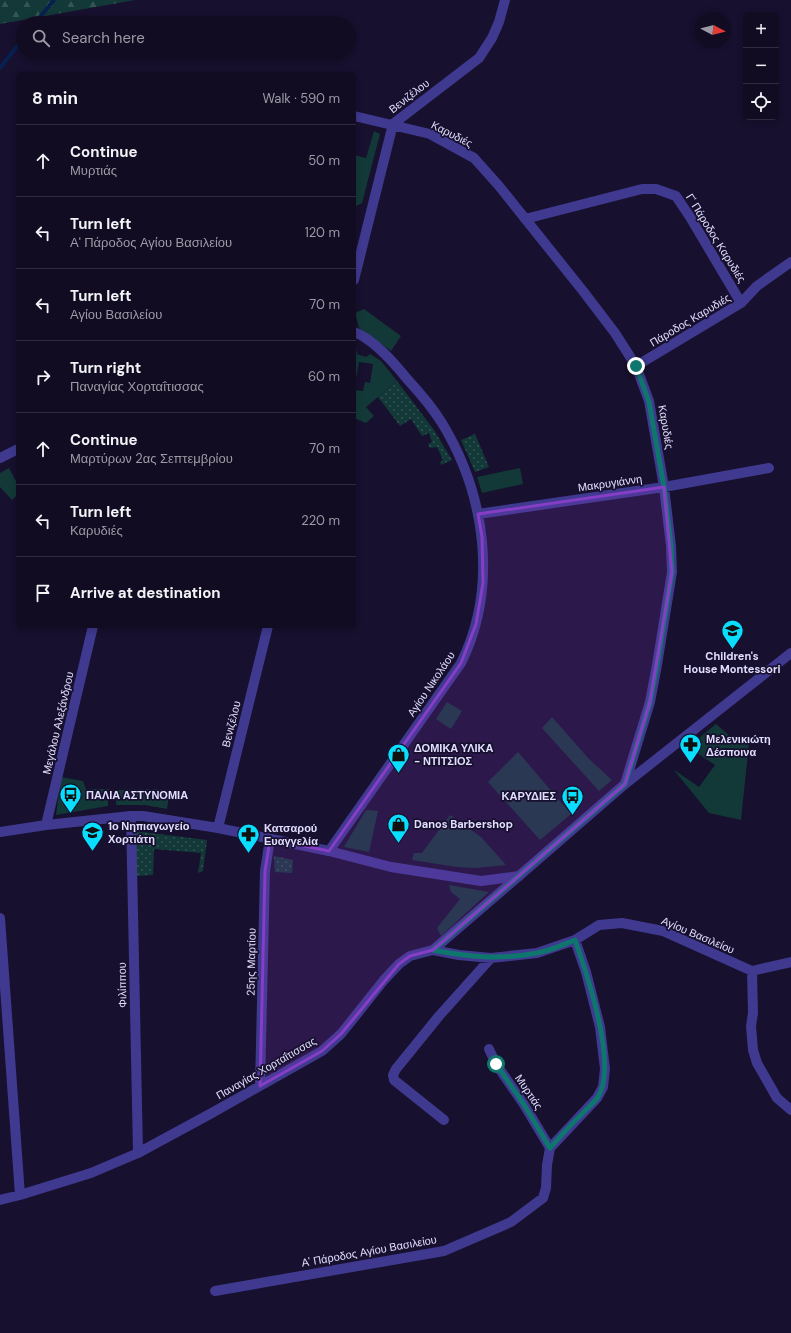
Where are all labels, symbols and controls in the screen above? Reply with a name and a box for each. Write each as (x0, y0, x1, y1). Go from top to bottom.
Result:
north arrow (695, 12, 731, 48)
map controls (743, 12, 779, 120)
button: + (743, 12, 779, 48)
search box (16, 16, 356, 60)
icon: search (30, 27, 52, 49)
text: Search here (62, 28, 145, 48)
button: − (743, 48, 779, 84)
street label: Βενιζέλου (386, 76, 432, 116)
button: locate (743, 84, 779, 120)
text: 8 min (32, 87, 78, 109)
text: Walk · 590 m (262, 90, 340, 107)
street label: Καρυδιές (429, 118, 475, 150)
text: Continue (70, 142, 138, 162)
icon: ahead (32, 150, 54, 172)
text: 50 m (308, 152, 340, 169)
text: Μυρτιάς (70, 162, 117, 179)
street label: Γ' Πάροδος Καρυδιές (683, 191, 749, 285)
text: Turn left (70, 214, 131, 234)
icon: left (32, 222, 54, 244)
text: 120 m (305, 224, 340, 241)
text: Α' Πάροδος Αγίου Βασιλείου (70, 234, 232, 251)
text: Turn left (70, 286, 131, 306)
street label: Πάροδος Καρυδιές (647, 290, 733, 350)
icon: left (32, 294, 54, 316)
text: 70 m (309, 296, 340, 313)
text: Αγίου Βασιλείου (70, 306, 162, 323)
route end (627, 357, 645, 375)
text: Turn right (70, 358, 141, 378)
icon: right (32, 366, 54, 388)
text: 60 m (308, 368, 340, 385)
text: Παναγίας Χορταΐτισσας (70, 378, 204, 395)
street label: Καρυδιές (655, 404, 677, 450)
text: Continue (70, 430, 138, 450)
icon: ahead (32, 438, 54, 460)
text: 70 m (309, 440, 340, 457)
text: Μαρτύρων 2ας Σεπτεμβρίου (70, 450, 233, 467)
street label: Μακρυγιάννη (577, 472, 643, 494)
text: Turn left (70, 502, 131, 522)
icon: left (32, 510, 54, 532)
text: 220 m (301, 512, 340, 529)
text: Καρυδιές (70, 522, 123, 539)
icon: arrive (32, 582, 54, 604)
text: Arrive at destination (70, 583, 221, 603)
school or university icon: Children's House Montessori (719, 617, 745, 650)
street label: Αγίου Νικολάου (404, 649, 458, 719)
place label: Children's House Montessori (684, 649, 780, 676)
street label: Μεγάλου Αλεξάνδρου (39, 670, 77, 776)
street label: Βενιζέλου (218, 699, 244, 749)
pharmacy icon: Μελενικιώτη Δέσποινα (677, 732, 703, 765)
place label: Μελενικιώτη Δέσποινα (706, 732, 771, 759)
shop icon: ΔΟΜΙΚΑ ΥΛΙΚΑ - ΝΤΙΤΣΙΟΣ (386, 741, 412, 774)
place label: ΔΟΜΙΚΑ ΥΛΙΚΑ - ΝΤΙΤΣΙΟΣ (414, 741, 494, 768)
bus stop icon: ΠΑΛΙΑ ΑΣΤΥΝΟΜΙΑ (58, 782, 84, 815)
bus stop icon: ΚΑΡΥΔΙΕΣ (559, 783, 585, 816)
place label: ΠΑΛΙΑ ΑΣΤΥΝΟΜΙΑ (86, 788, 188, 802)
place label: ΚΑΡΥΔΙΕΣ (502, 789, 556, 803)
shop icon: Danos Barbershop (385, 811, 411, 844)
place label: Danos Barbershop (414, 817, 513, 831)
school or university icon: 1ο Νηπιαγωγείο Χορτιάτη (79, 819, 105, 852)
place label: 1ο Νηπιαγωγείο Χορτιάτη (108, 819, 190, 846)
pharmacy icon: Κατσαρού Ευαγγελία (235, 821, 261, 854)
place label: Κατσαρού Ευαγγελία (264, 821, 318, 848)
street label: Αγίου Βασιλείου (659, 913, 737, 957)
street label: 25ης Μαρτίου (243, 928, 259, 996)
street label: Φιλίππου (115, 962, 129, 1008)
street label: Παναγίας Χορταΐτισσας (213, 1034, 319, 1102)
route start (487, 1055, 505, 1073)
street label: Μυρτιάς (512, 1072, 546, 1112)
street label: Α' Πάροδος Αγίου Βασιλείου (300, 1232, 438, 1270)

